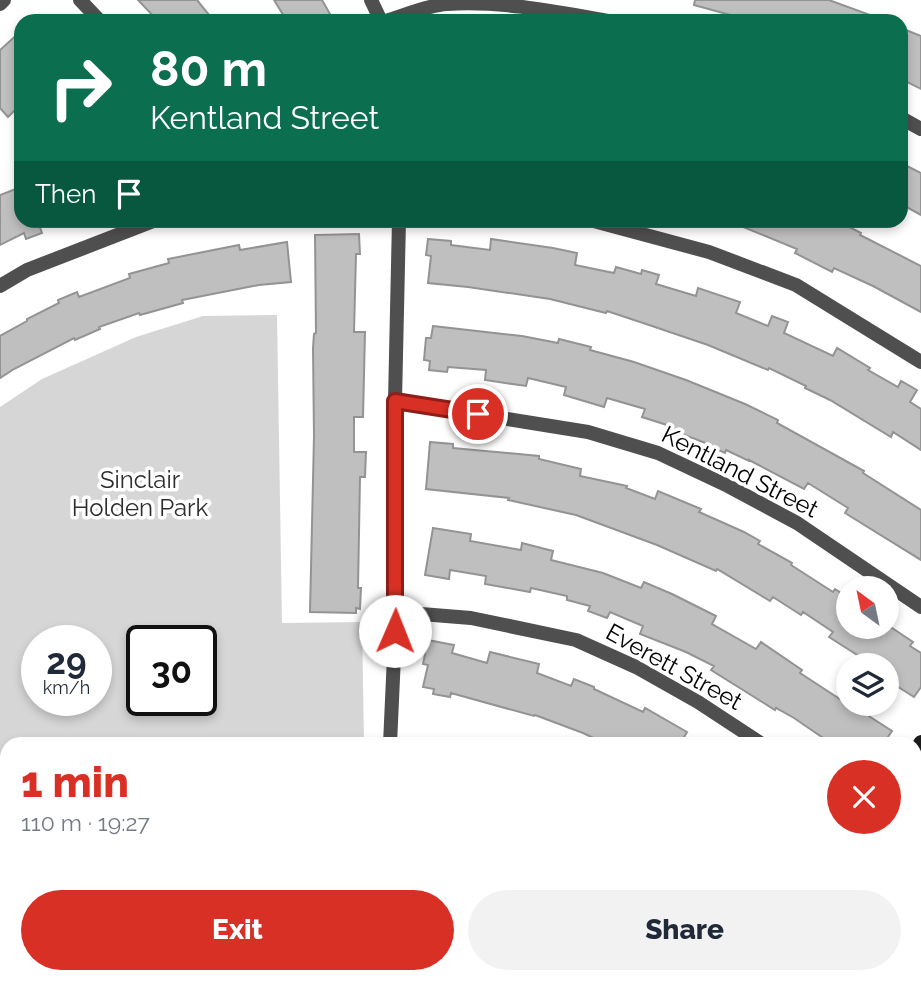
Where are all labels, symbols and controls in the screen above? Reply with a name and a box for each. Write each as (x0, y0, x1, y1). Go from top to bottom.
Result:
text: 80 m (150, 40, 267, 97)
icon: right (35, 42, 126, 133)
text: Kentland Street (150, 99, 379, 136)
icon: arrive (110, 175, 148, 213)
text: Then (35, 179, 96, 209)
pin (448, 384, 508, 444)
icon: arrive (459, 395, 497, 433)
street label: Kentland Street (657, 420, 823, 523)
park label: Sinclair Holden Park (72, 465, 209, 522)
north arrow (836, 576, 900, 639)
map controls (836, 576, 899, 716)
position arrow (358, 594, 432, 668)
street label: Everett Street (601, 617, 747, 716)
speed limit sign: 30 (126, 625, 217, 716)
text: 29 (46, 641, 87, 682)
button: layers (836, 653, 899, 716)
text: km/h (43, 677, 90, 698)
text: 1 min (21, 758, 129, 807)
button: close (827, 760, 901, 834)
text: 110 m · 19:27 (21, 809, 150, 836)
button: Exit (21, 890, 454, 970)
button: Share (468, 890, 901, 970)

